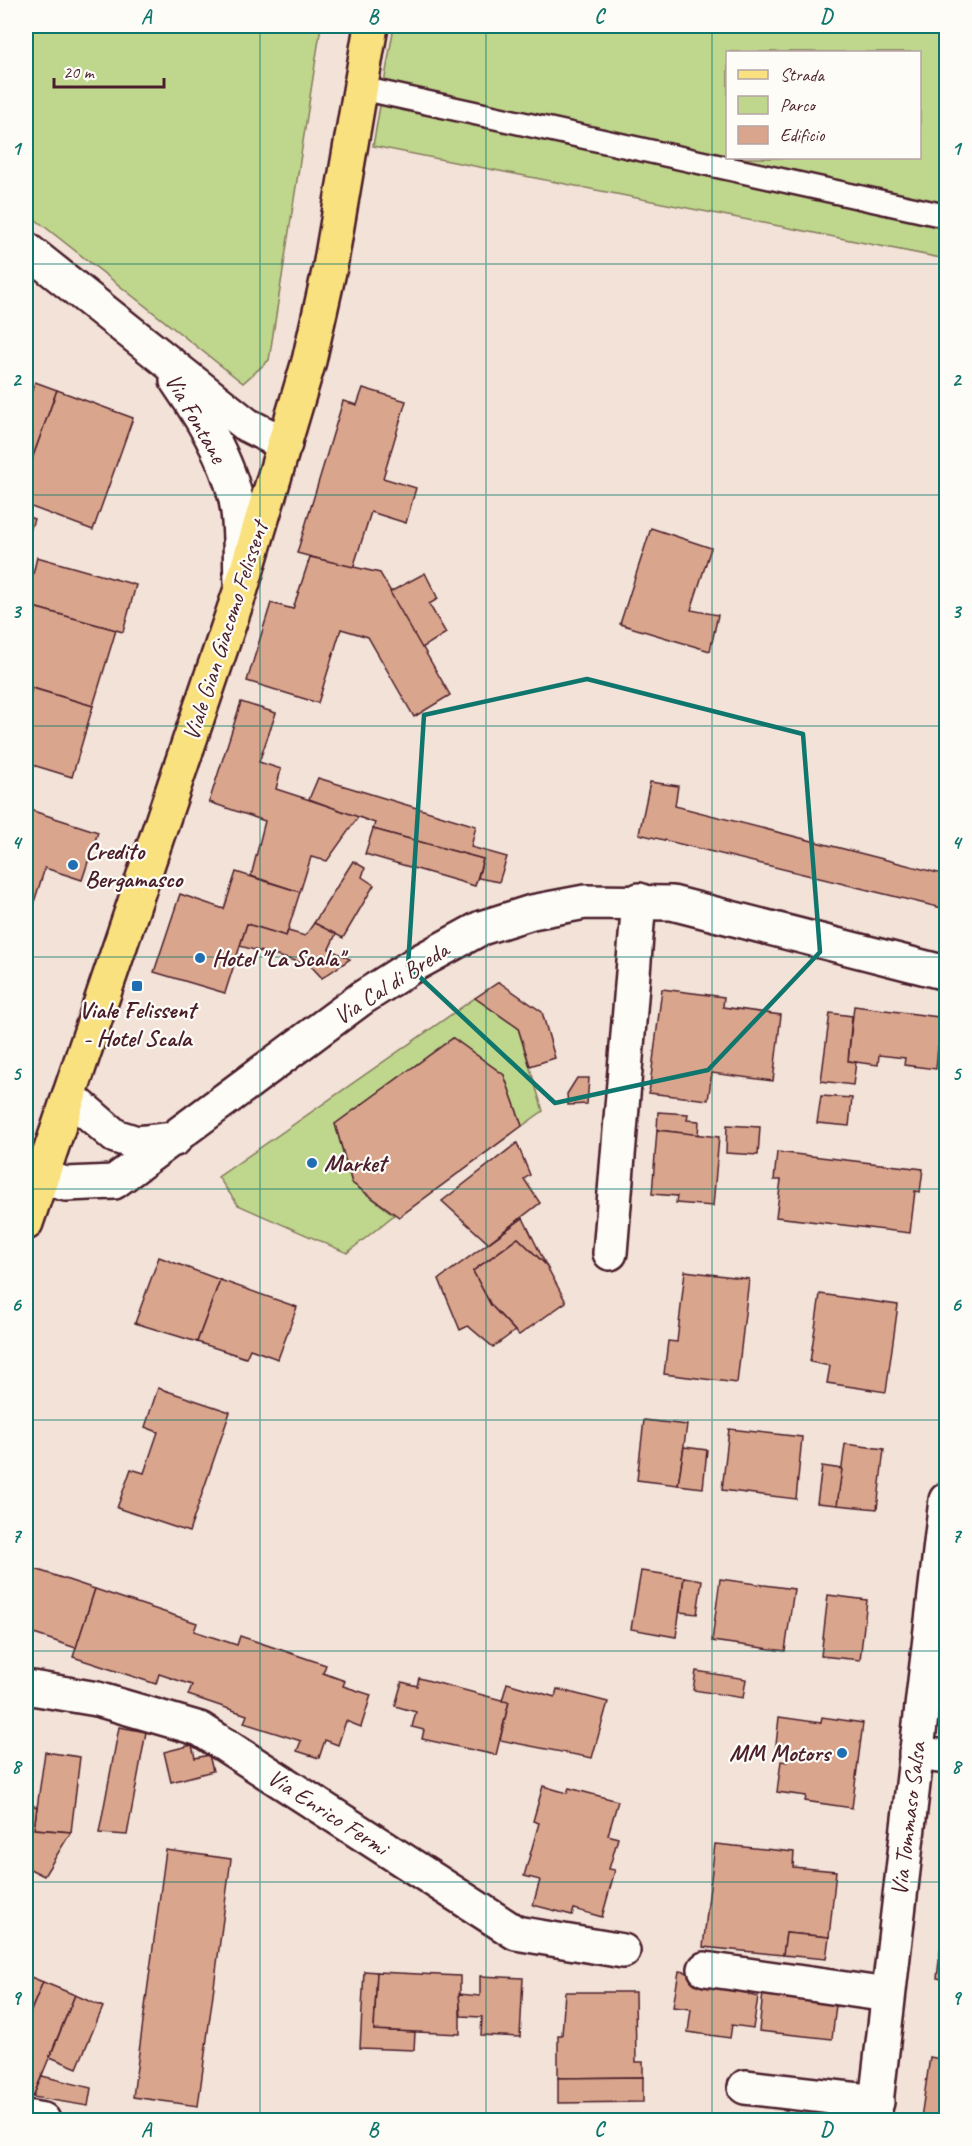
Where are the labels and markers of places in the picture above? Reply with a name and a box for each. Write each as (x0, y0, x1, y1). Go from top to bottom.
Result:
place label: Credito Bergamasco (85, 836, 185, 894)
marker: Credito Bergamasco (66, 858, 80, 872)
place label: Hotel "La Scala" (212, 943, 349, 973)
marker: Hotel "La Scala" (193, 951, 207, 965)
marker: Viale Felissent - Hotel Scala (130, 979, 144, 993)
place label: Viale Felissent - Hotel Scala (79, 995, 199, 1053)
place label: Market (324, 1148, 390, 1178)
marker: Market (305, 1156, 319, 1170)
place label: MM Motors (729, 1738, 833, 1768)
marker: MM Motors (835, 1746, 849, 1760)

